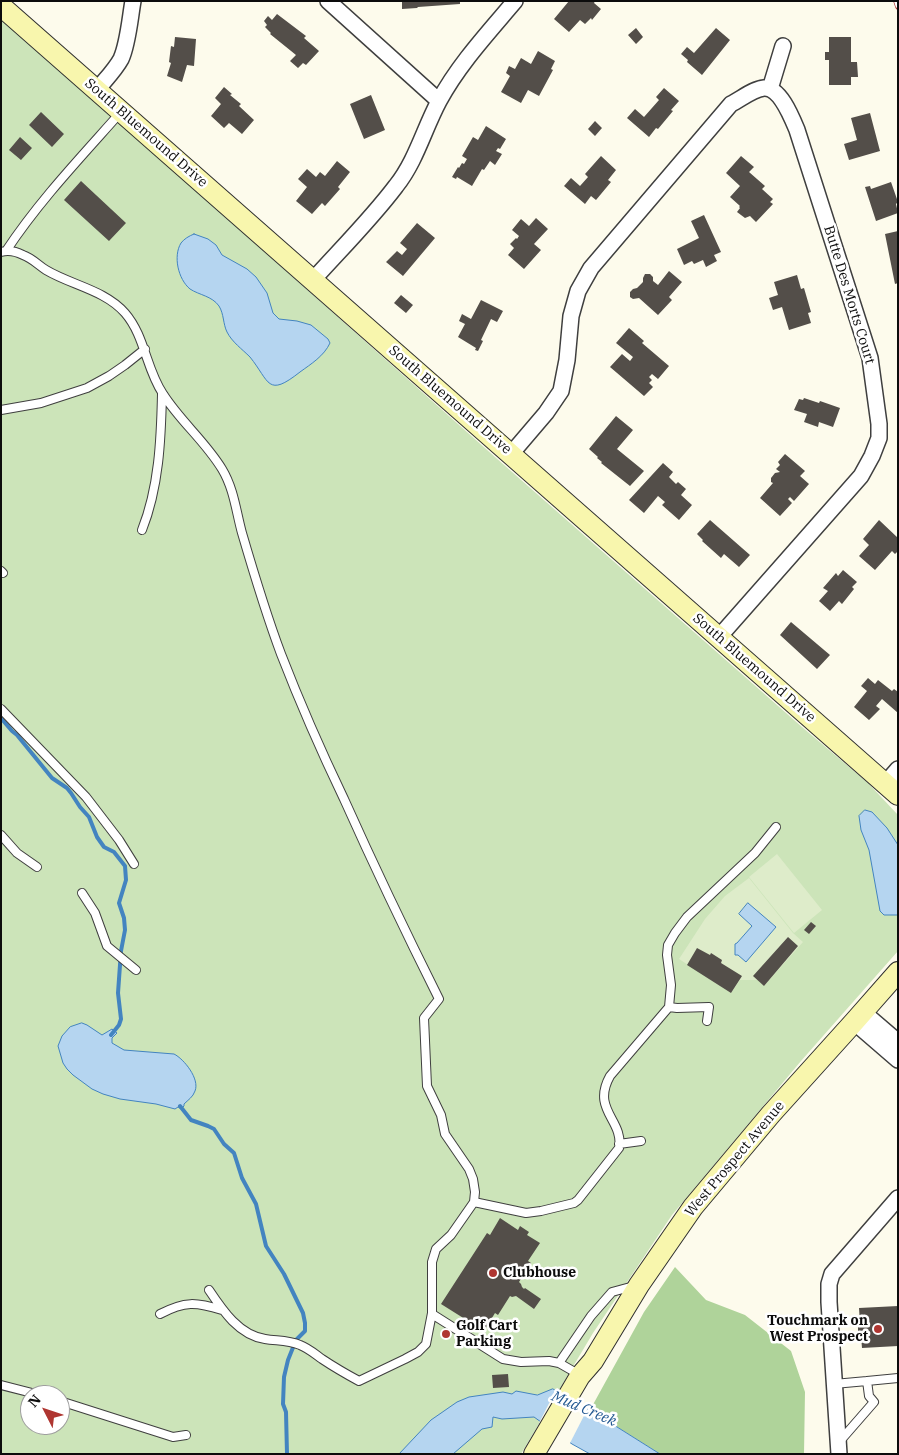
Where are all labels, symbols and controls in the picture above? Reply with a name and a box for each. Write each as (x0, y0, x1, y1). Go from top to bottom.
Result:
street label: South Bluemound Drive (81, 75, 211, 191)
street label: Butte Des Morts Court (820, 224, 878, 366)
street label: South Bluemound Drive (385, 342, 515, 458)
street label: South Bluemound Drive (689, 610, 819, 726)
street label: West Prospect Avenue (682, 1098, 788, 1220)
place label: Clubhouse (503, 1265, 576, 1281)
marker: Clubhouse (487, 1267, 499, 1279)
place label: Touchmark on West Prospect (767, 1313, 868, 1345)
place label: Golf Cart Parking (456, 1318, 518, 1350)
marker: Touchmark on West Prospect (872, 1323, 884, 1335)
marker: Golf Cart Parking (440, 1328, 452, 1340)
north arrow (20, 1385, 70, 1435)
water label: Mud Creek (549, 1387, 619, 1431)
text: N (24, 1391, 45, 1411)

